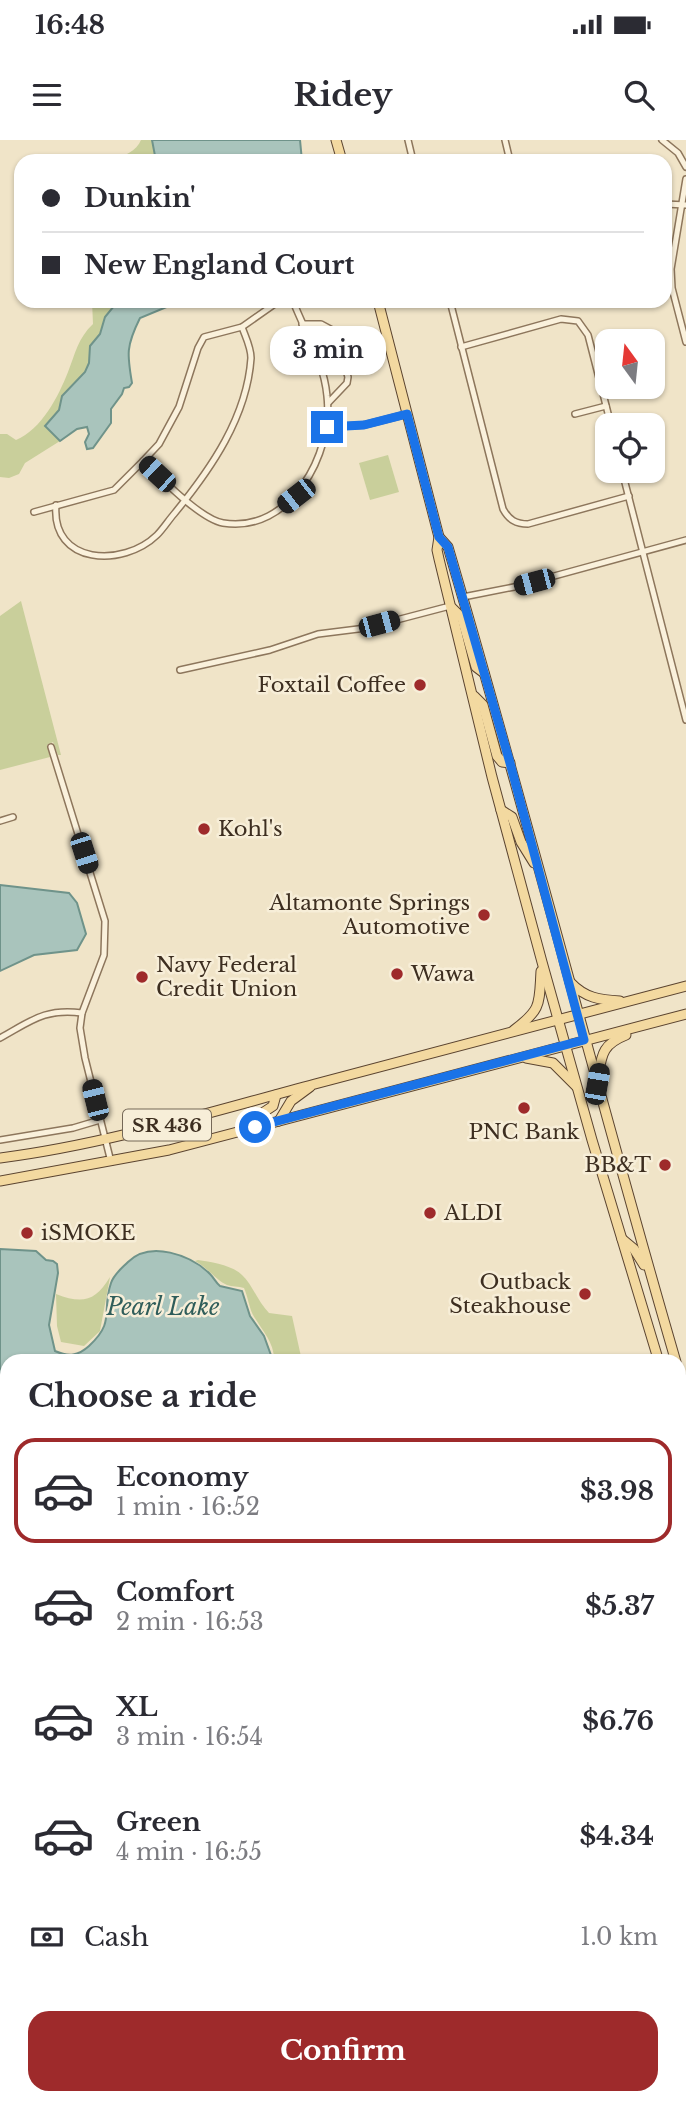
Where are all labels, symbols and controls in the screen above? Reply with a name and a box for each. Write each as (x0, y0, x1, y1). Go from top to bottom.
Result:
text: 16:48 (35, 9, 105, 41)
text: Ridey (294, 75, 392, 115)
icon: menu (28, 76, 66, 114)
icon: search (620, 76, 658, 114)
text: Dunkin' (84, 182, 196, 214)
text: New England Court (84, 249, 354, 281)
callout: 3 min (269, 326, 385, 374)
north arrow (595, 329, 665, 399)
map controls (595, 329, 665, 483)
text: 3 min (292, 336, 364, 364)
route end (311, 411, 343, 443)
button: locate (595, 413, 665, 483)
car (135, 452, 180, 496)
car (273, 475, 320, 517)
car (511, 566, 558, 598)
car (356, 608, 403, 640)
place label: Foxtail Coffee (257, 672, 406, 698)
marker: Foxtail Coffee (412, 677, 428, 693)
place label: Kohl's (218, 816, 283, 842)
marker: Kohl's (196, 821, 212, 837)
car (68, 830, 101, 876)
place label: Altamonte Springs Automotive (268, 890, 470, 940)
marker: Altamonte Springs Automotive (476, 907, 492, 923)
place label: Navy Federal Credit Union (156, 952, 297, 1002)
place label: Wawa (410, 961, 475, 987)
marker: Wawa (389, 966, 405, 982)
marker: Navy Federal Credit Union (134, 969, 150, 985)
car (584, 1061, 611, 1107)
car (80, 1077, 111, 1123)
marker: PNC Bank (516, 1100, 532, 1116)
road number: SR 436 (123, 1110, 211, 1141)
route start (239, 1111, 271, 1143)
place label: PNC Bank (468, 1119, 580, 1145)
place label: BB&T (584, 1152, 651, 1178)
marker: BB&T (657, 1157, 673, 1173)
place label: ALDI (443, 1200, 503, 1226)
marker: ALDI (422, 1205, 438, 1221)
place label: iSMOKE (41, 1220, 136, 1246)
marker: iSMOKE (19, 1225, 35, 1241)
place label: Outback Steakhouse (449, 1269, 571, 1319)
marker: Outback Steakhouse (577, 1286, 593, 1302)
water label: Pearl Lake (105, 1293, 220, 1321)
text: Choose a ride (28, 1376, 257, 1416)
icon: car (32, 1459, 95, 1522)
text: Economy (116, 1461, 249, 1493)
text: $3.98 (580, 1475, 654, 1507)
text: 1 min · 16:52 (116, 1493, 260, 1521)
icon: car (32, 1574, 95, 1637)
text: Comfort (116, 1576, 234, 1608)
text: $5.37 (585, 1590, 654, 1622)
text: 2 min · 16:53 (116, 1608, 264, 1636)
icon: car (32, 1689, 95, 1752)
text: XL (116, 1691, 158, 1723)
text: $6.76 (582, 1705, 654, 1737)
text: 3 min · 16:54 (116, 1723, 263, 1751)
icon: car (32, 1804, 95, 1867)
text: Green (116, 1806, 201, 1838)
text: $4.34 (579, 1820, 654, 1852)
text: 4 min · 16:55 (116, 1838, 262, 1866)
icon: cash (28, 1918, 66, 1956)
text: Cash (84, 1921, 149, 1953)
text: 1.0 km (580, 1923, 658, 1951)
button: Confirm (28, 2011, 658, 2091)

